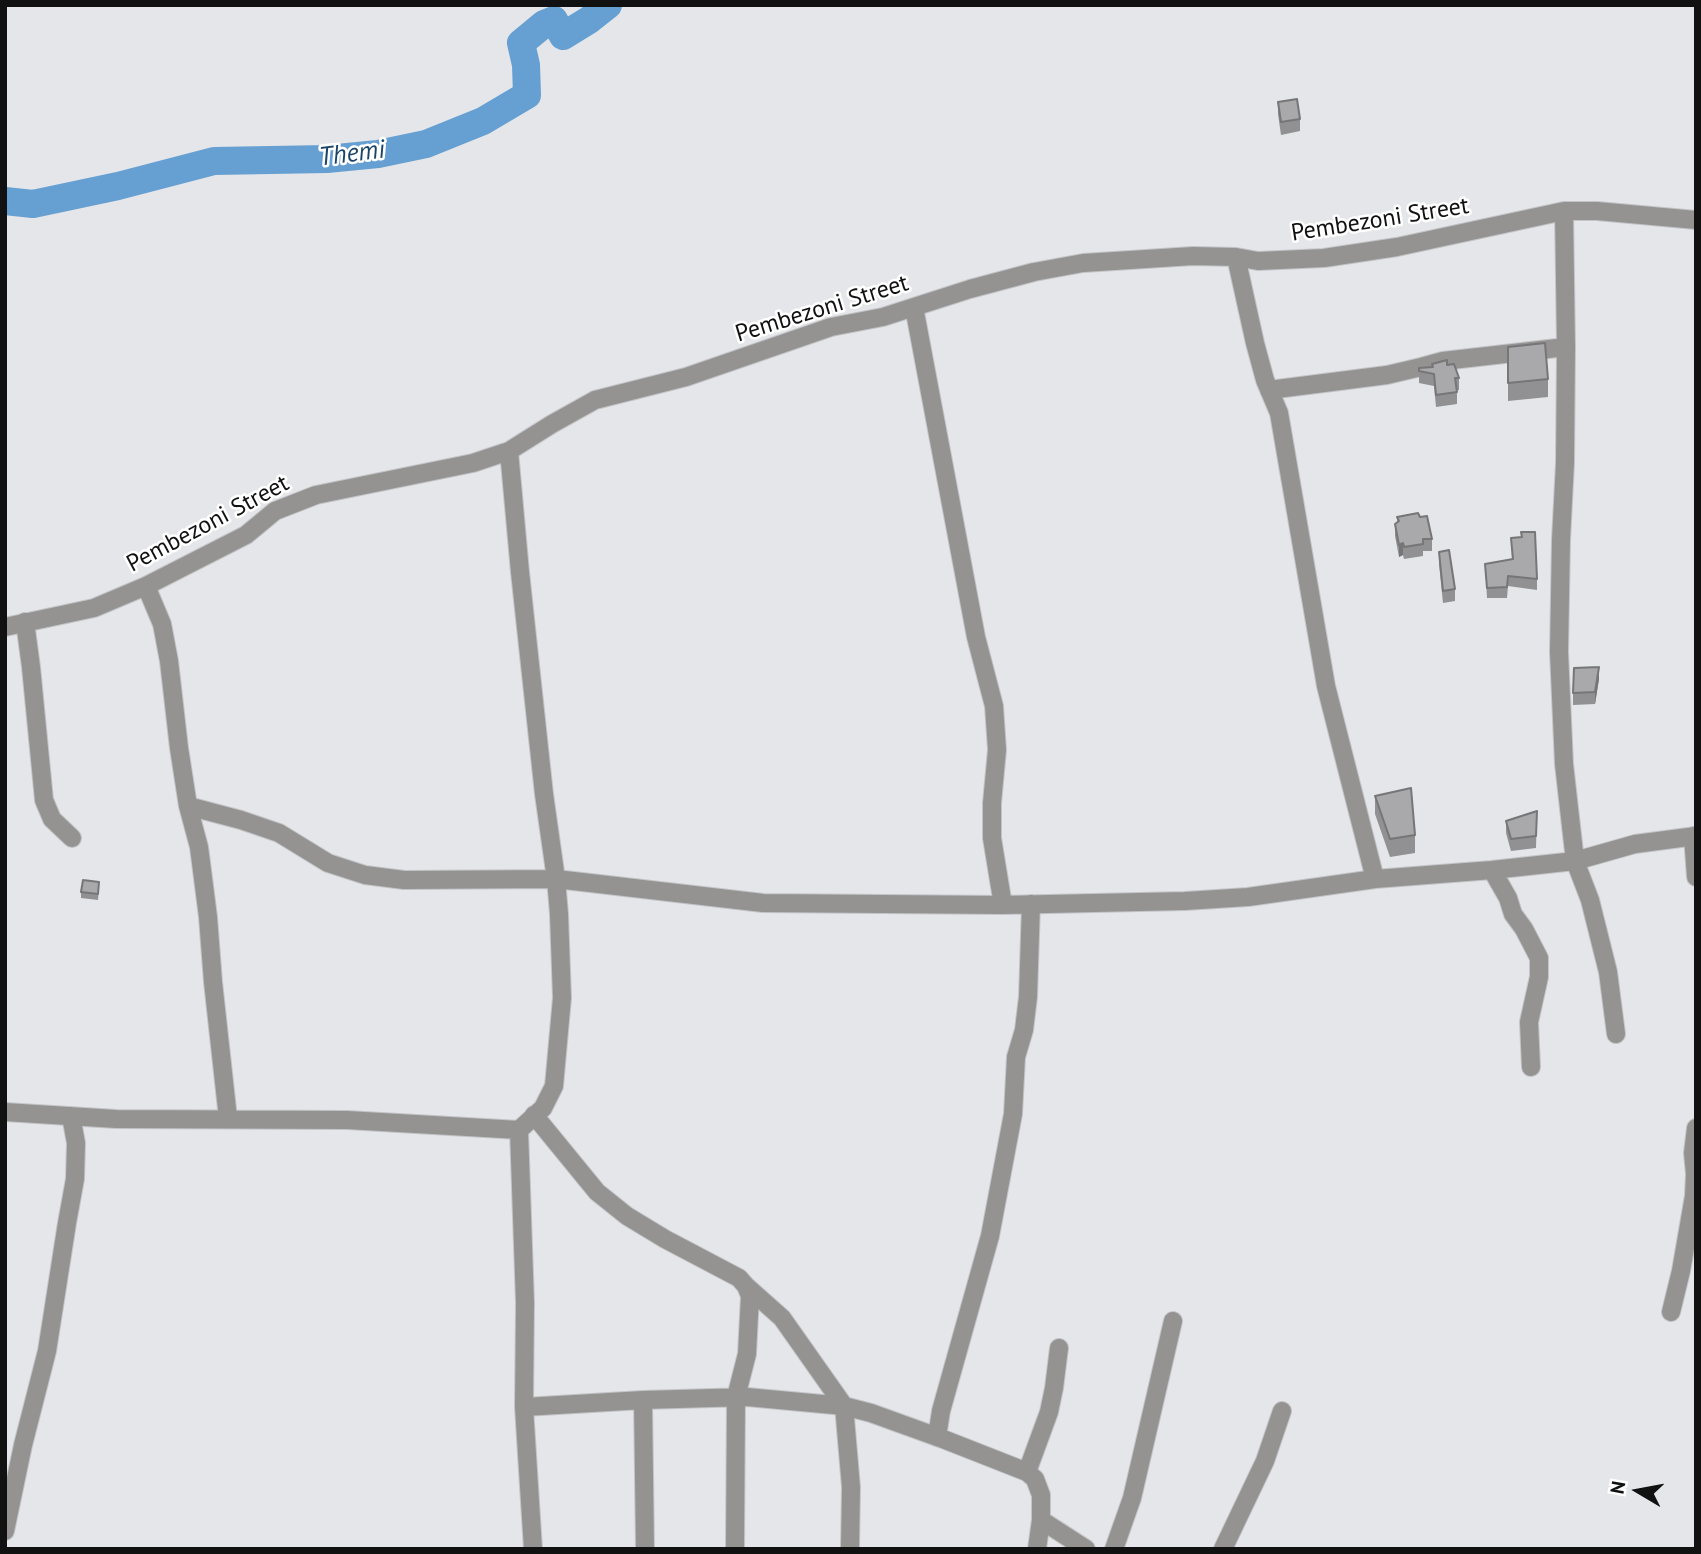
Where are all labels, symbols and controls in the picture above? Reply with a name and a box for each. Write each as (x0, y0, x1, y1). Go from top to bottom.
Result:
water label: Themi (317, 134, 387, 174)
street label: Pembezoni Street (1289, 192, 1471, 248)
street label: Pembezoni Street (732, 269, 912, 349)
street label: Pembezoni Street (122, 469, 294, 579)
north arrow (1603, 1456, 1673, 1526)
text: N (1604, 1479, 1630, 1496)

